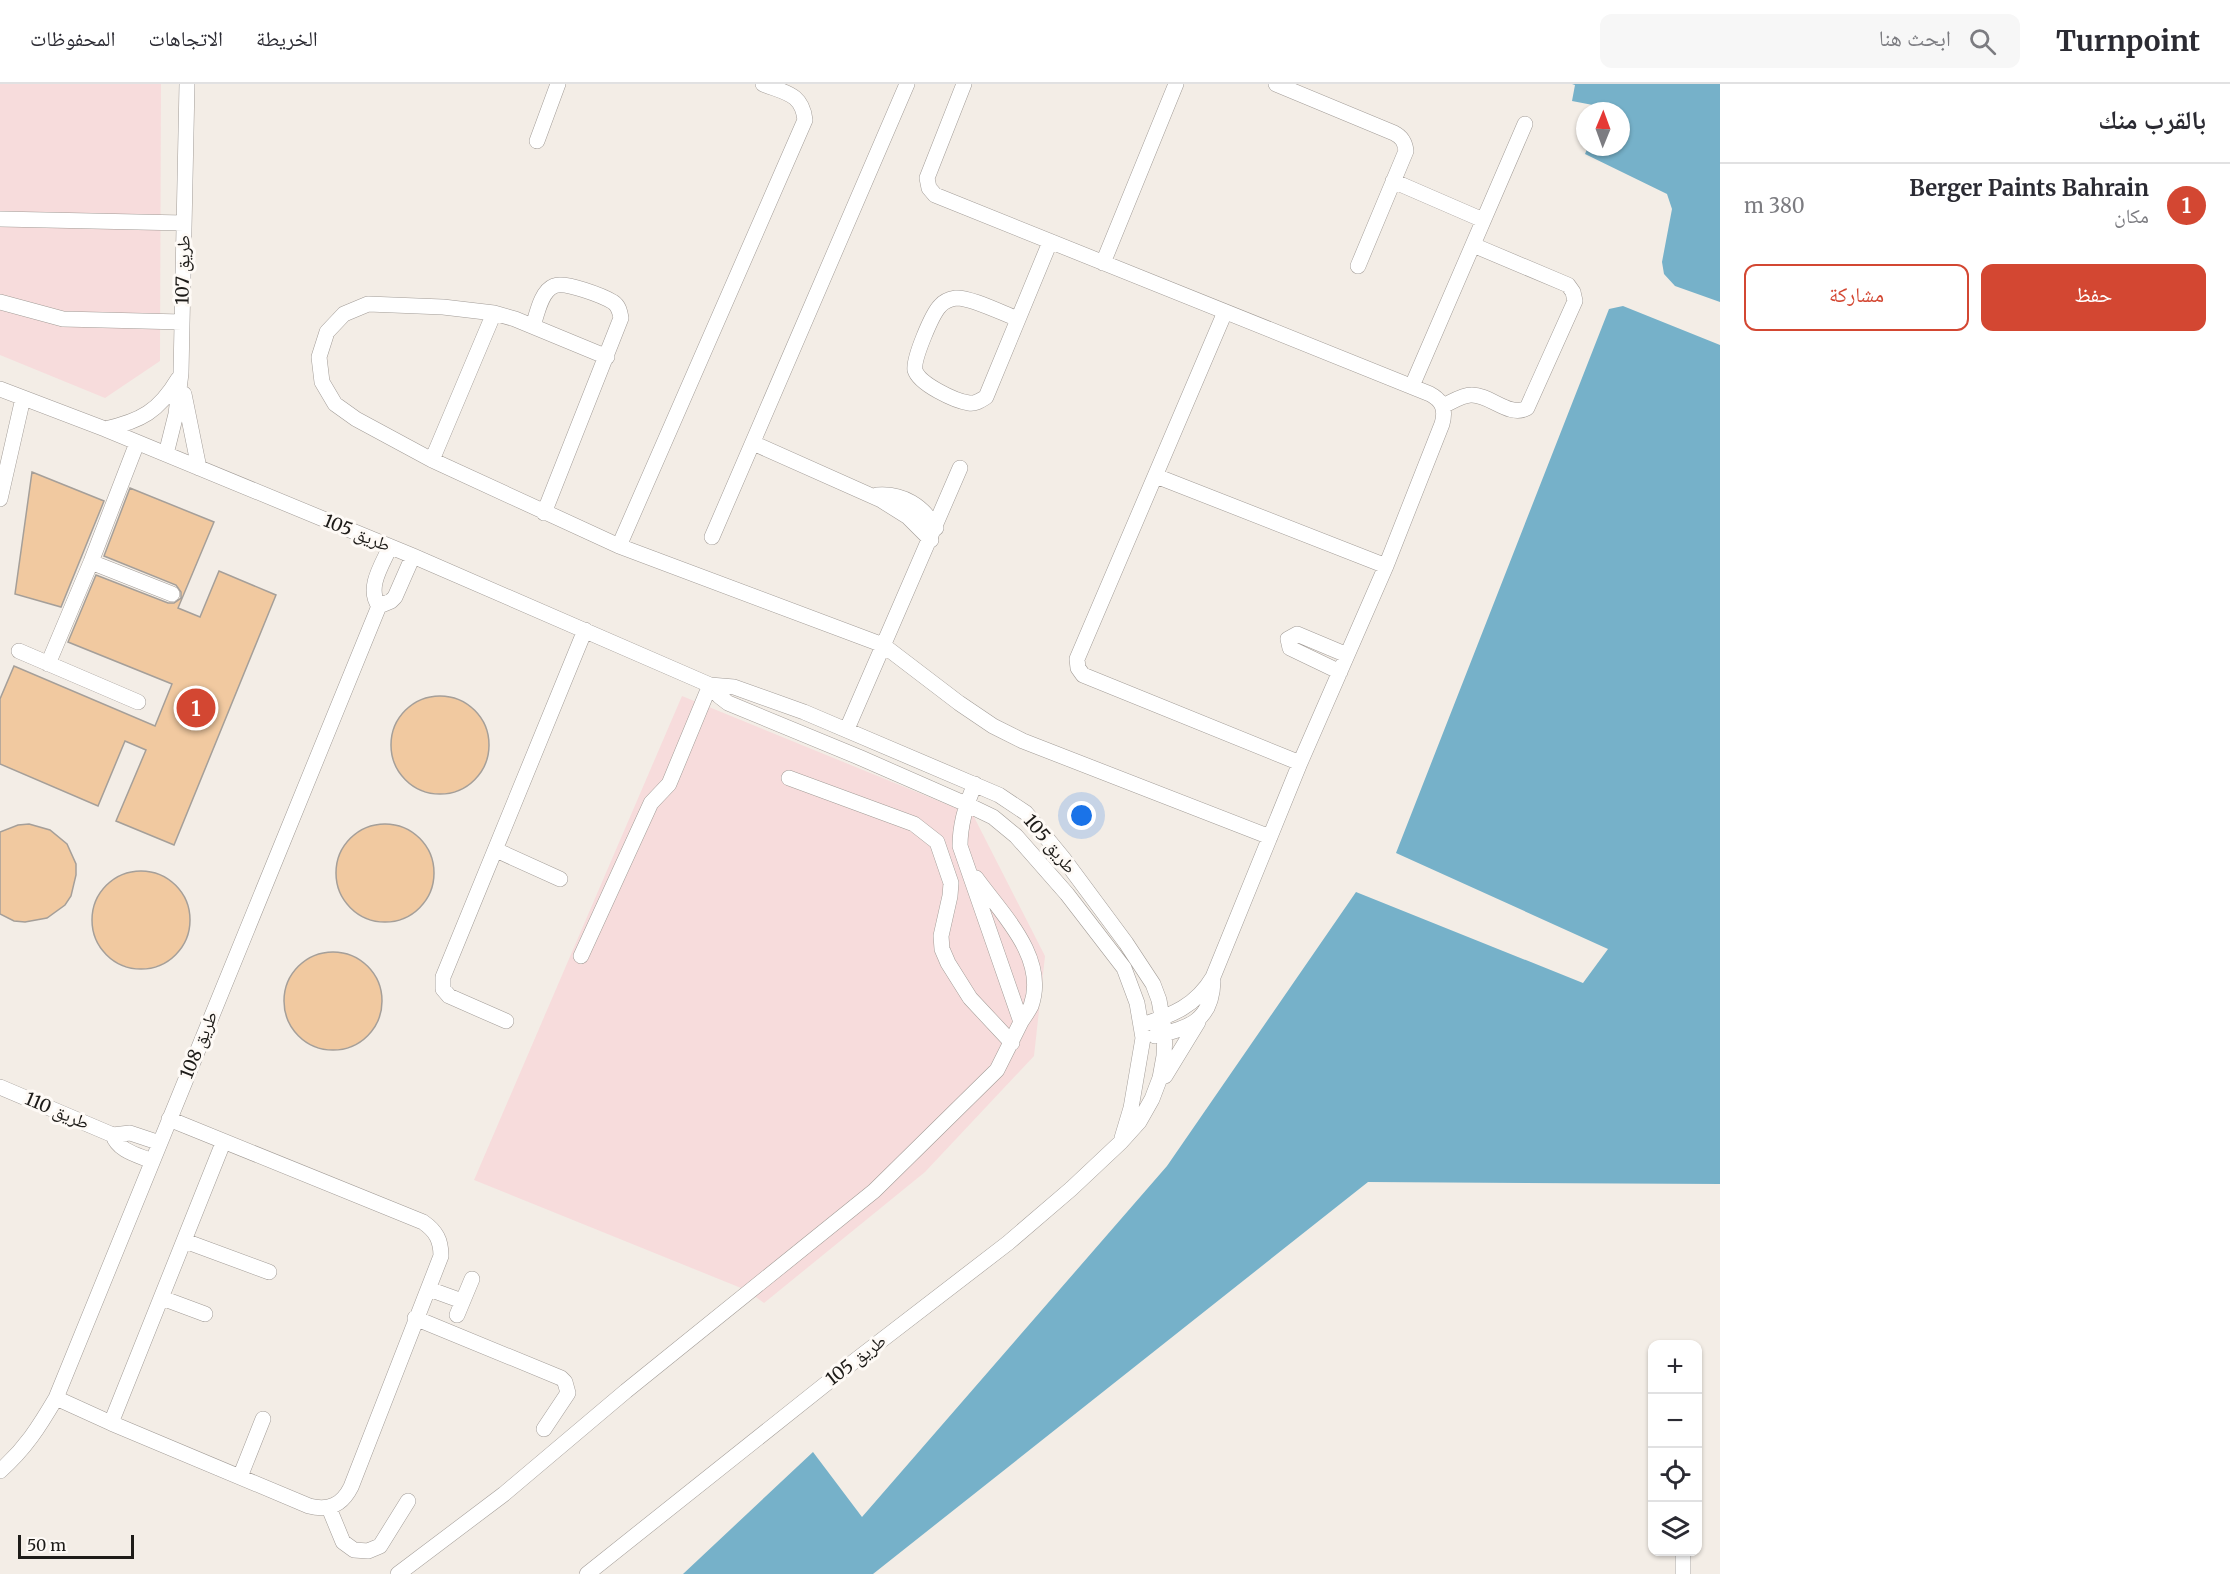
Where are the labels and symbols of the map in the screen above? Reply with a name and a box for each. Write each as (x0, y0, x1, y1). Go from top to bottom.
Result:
north arrow (1576, 102, 1630, 156)
street label: طريق 107 (170, 235, 195, 305)
street label: طريق 105 (320, 509, 394, 556)
pin: 1 (176, 686, 216, 730)
your location (1067, 801, 1096, 830)
street label: طريق 105 (1019, 809, 1082, 878)
street label: طريق 108 (175, 1008, 222, 1082)
street label: طريق 110 (22, 1087, 93, 1134)
street label: طريق 105 (821, 1329, 890, 1390)
scale bar (18, 1532, 134, 1560)

